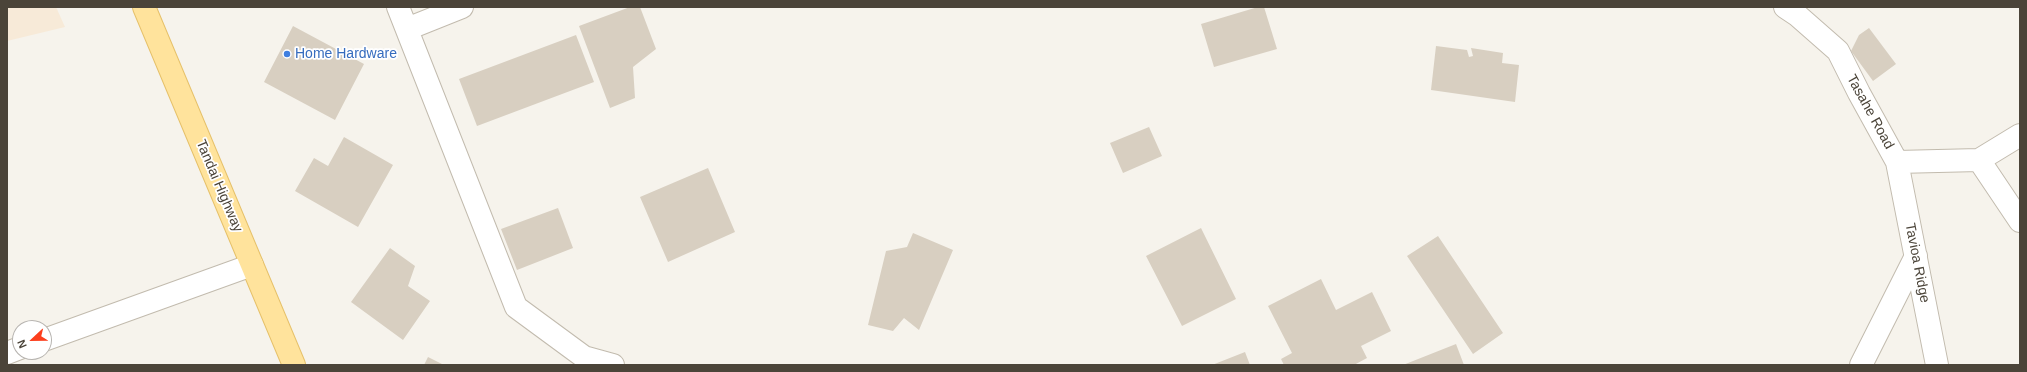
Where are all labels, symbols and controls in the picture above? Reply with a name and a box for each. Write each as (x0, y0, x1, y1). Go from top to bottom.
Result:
place label: Home Hardware (295, 46, 397, 62)
marker: Home Hardware (282, 49, 292, 59)
street label: Tasahe Road (1843, 72, 1897, 152)
street label: Tandai Highway (192, 137, 246, 235)
street label: Tavioa Ridge (1901, 222, 1933, 304)
north arrow (12, 320, 52, 360)
text: N (15, 338, 29, 350)

